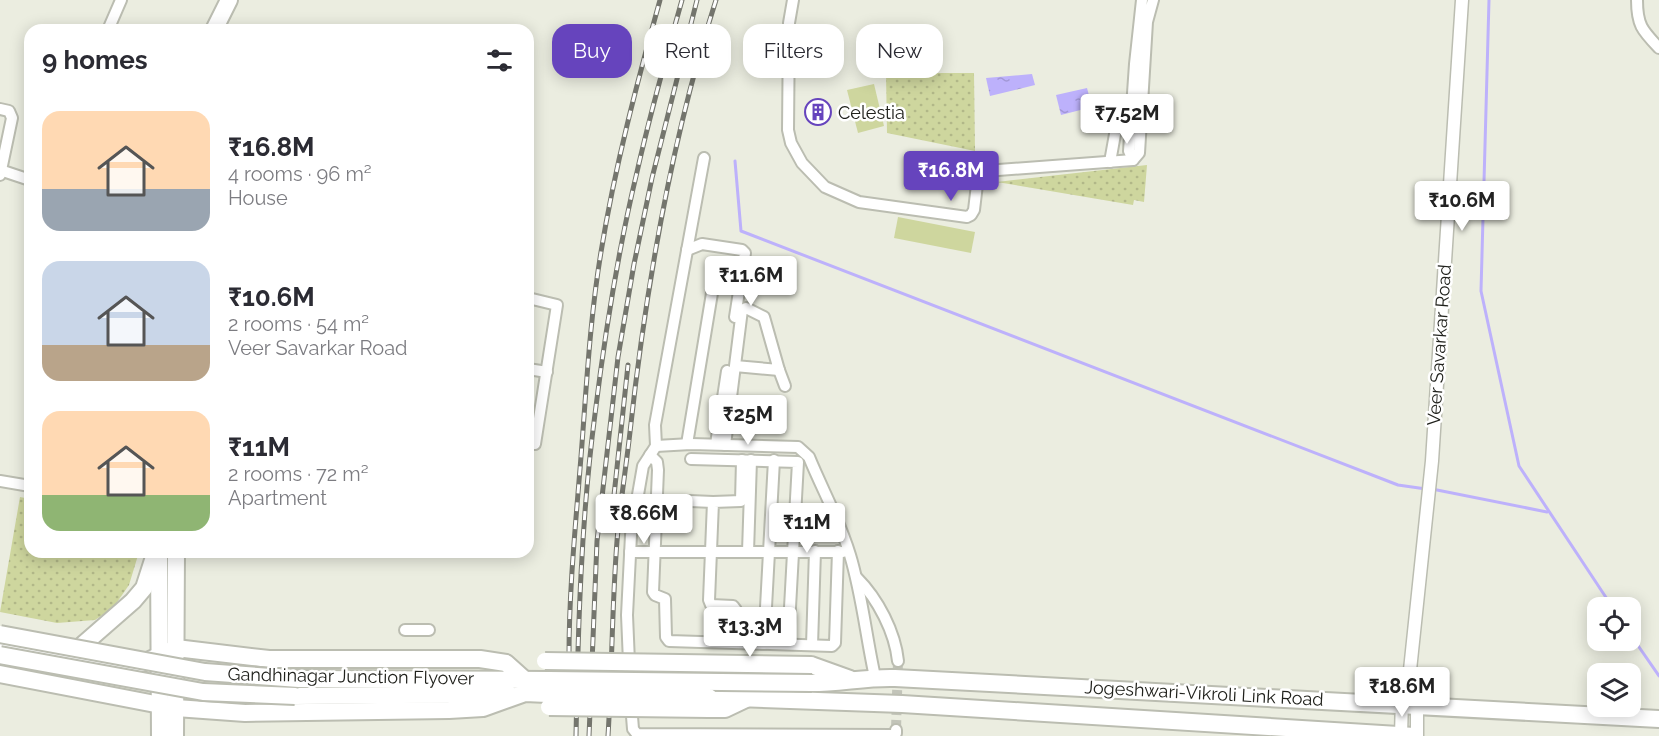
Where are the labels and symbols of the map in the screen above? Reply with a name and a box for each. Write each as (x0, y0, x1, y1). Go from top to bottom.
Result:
pin: ₹7.52M (1078, 94, 1176, 145)
building icon: Celestia (803, 97, 833, 127)
place label: Celestia (838, 102, 905, 123)
pin: ₹16.8M (902, 151, 1000, 202)
pin: ₹10.6M (1413, 181, 1511, 232)
pin: ₹11.6M (702, 256, 800, 307)
street label: Veer Savarkar Road (1423, 264, 1455, 426)
pin: ₹25M (712, 395, 784, 446)
pin: ₹8.66M (595, 494, 693, 545)
pin: ₹11M (771, 503, 843, 554)
pin: ₹13.3M (701, 607, 799, 658)
street label: Gandhinagar Junction Flyover (228, 663, 475, 689)
pin: ₹18.6M (1353, 667, 1451, 718)
street label: Jogeshwari-Vikroli Link Road (1084, 676, 1324, 710)

